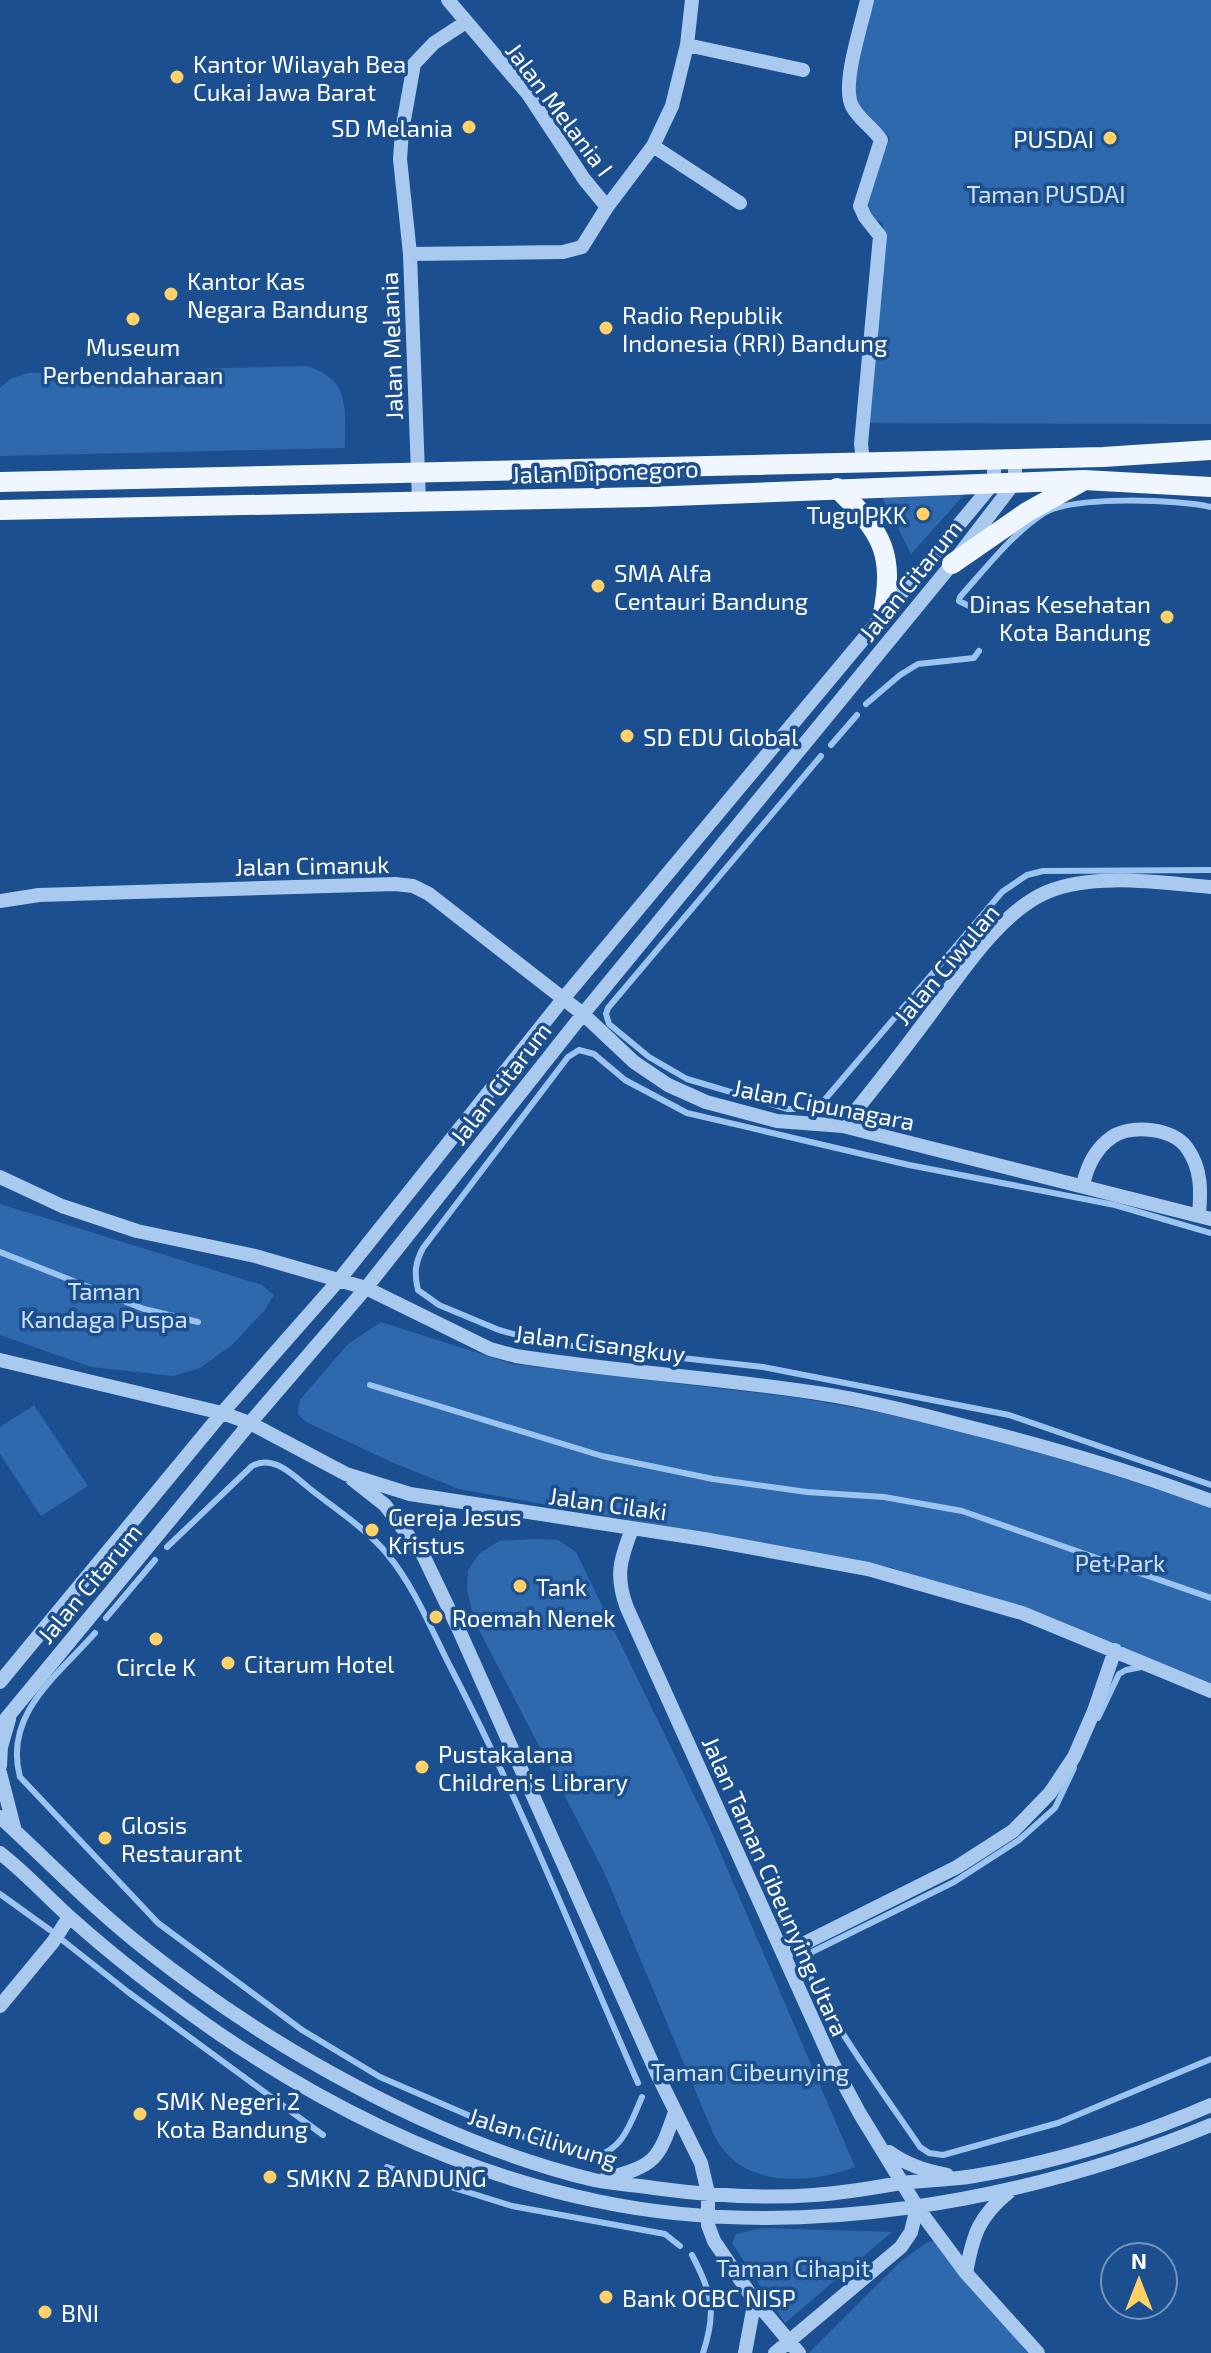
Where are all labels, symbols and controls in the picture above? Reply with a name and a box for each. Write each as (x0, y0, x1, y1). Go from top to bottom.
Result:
street label: Jalan Melania I (500, 36, 620, 182)
place label: Kantor Wilayah Bea Cukai Jawa Barat (193, 49, 406, 106)
marker: Kantor Wilayah Bea Cukai Jawa Barat (168, 68, 186, 86)
place label: SD Melania (331, 113, 453, 142)
marker: SD Melania (460, 118, 478, 136)
place label: PUSDAI (1013, 124, 1094, 153)
marker: PUSDAI (1101, 129, 1119, 147)
park label: Taman PUSDAI (966, 179, 1126, 208)
place label: Kantor Kas Negara Bandung (187, 266, 368, 323)
street label: Jalan Melania (374, 271, 408, 421)
marker: Kantor Kas Negara Bandung (162, 285, 180, 303)
place label: Radio Republik Indonesia (RRI) Bandung (622, 300, 887, 357)
marker: Museum Perbendaharaan (124, 310, 142, 328)
marker: Radio Republik Indonesia (RRI) Bandung (597, 319, 615, 337)
place label: Museum Perbendaharaan (42, 332, 224, 389)
street label: Jalan Diponegoro (511, 453, 699, 489)
place label: Tugu PKK (807, 500, 907, 529)
marker: Tugu PKK (914, 505, 932, 523)
street label: Jalan Citarum (852, 514, 968, 646)
place label: SMA Alfa Centauri Bandung (614, 558, 808, 615)
marker: SMA Alfa Centauri Bandung (589, 577, 607, 595)
place label: Dinas Kesehatan Kota Bandung (969, 589, 1151, 646)
marker: Dinas Kesehatan Kota Bandung (1158, 608, 1176, 626)
place label: SD EDU Global (643, 722, 798, 751)
marker: SD EDU Global (618, 727, 636, 745)
street label: Jalan Cimanuk (234, 849, 390, 881)
street label: Jalan Ciwulan (887, 898, 1005, 1030)
street label: Jalan Citarum (443, 1016, 557, 1150)
street label: Jalan Cipunagara (731, 1072, 917, 1136)
park label: Taman Kandaga Puspa (20, 1276, 188, 1333)
street label: Jalan Cisangkuy (513, 1318, 687, 1368)
street label: Jalan Cilaki (547, 1480, 669, 1526)
place label: Gereja Jesus Kristus (388, 1502, 521, 1559)
street label: Jalan Citarum (31, 1517, 147, 1649)
marker: Gereja Jesus Kristus (363, 1521, 381, 1539)
park label: Pet Park (1075, 1548, 1165, 1577)
place label: Tank (536, 1572, 587, 1601)
marker: Tank (511, 1577, 529, 1595)
place label: Roemah Nenek (452, 1603, 616, 1632)
marker: Roemah Nenek (427, 1608, 445, 1626)
marker: Circle K (147, 1630, 165, 1648)
place label: Citarum Hotel (244, 1649, 394, 1678)
place label: Circle K (116, 1652, 196, 1681)
marker: Citarum Hotel (219, 1654, 237, 1672)
street label: Jalan Taman Cibeunying Utara (697, 1732, 855, 2040)
place label: Pustakalana Children's Library (438, 1739, 628, 1796)
marker: Pustakalana Children's Library (413, 1758, 431, 1776)
place label: Glosis Restaurant (121, 1810, 243, 1867)
marker: Glosis Restaurant (96, 1829, 114, 1847)
park label: Taman Cibeunying (651, 2057, 849, 2086)
place label: SMK Negeri 2 Kota Bandung (156, 2086, 308, 2143)
street label: Jalan Ciliwung (465, 2101, 621, 2173)
marker: SMK Negeri 2 Kota Bandung (131, 2105, 149, 2123)
place label: SMKN 2 BANDUNG (286, 2163, 486, 2192)
marker: SMKN 2 BANDUNG (261, 2168, 279, 2186)
north arrow (1099, 2241, 1179, 2321)
text: N (1131, 2247, 1147, 2273)
park label: Taman Cihapit (716, 2253, 870, 2282)
place label: Bank OCBC NISP (622, 2283, 796, 2312)
marker: Bank OCBC NISP (597, 2288, 615, 2306)
place label: BNI (61, 2298, 99, 2327)
marker: BNI (36, 2303, 54, 2321)

